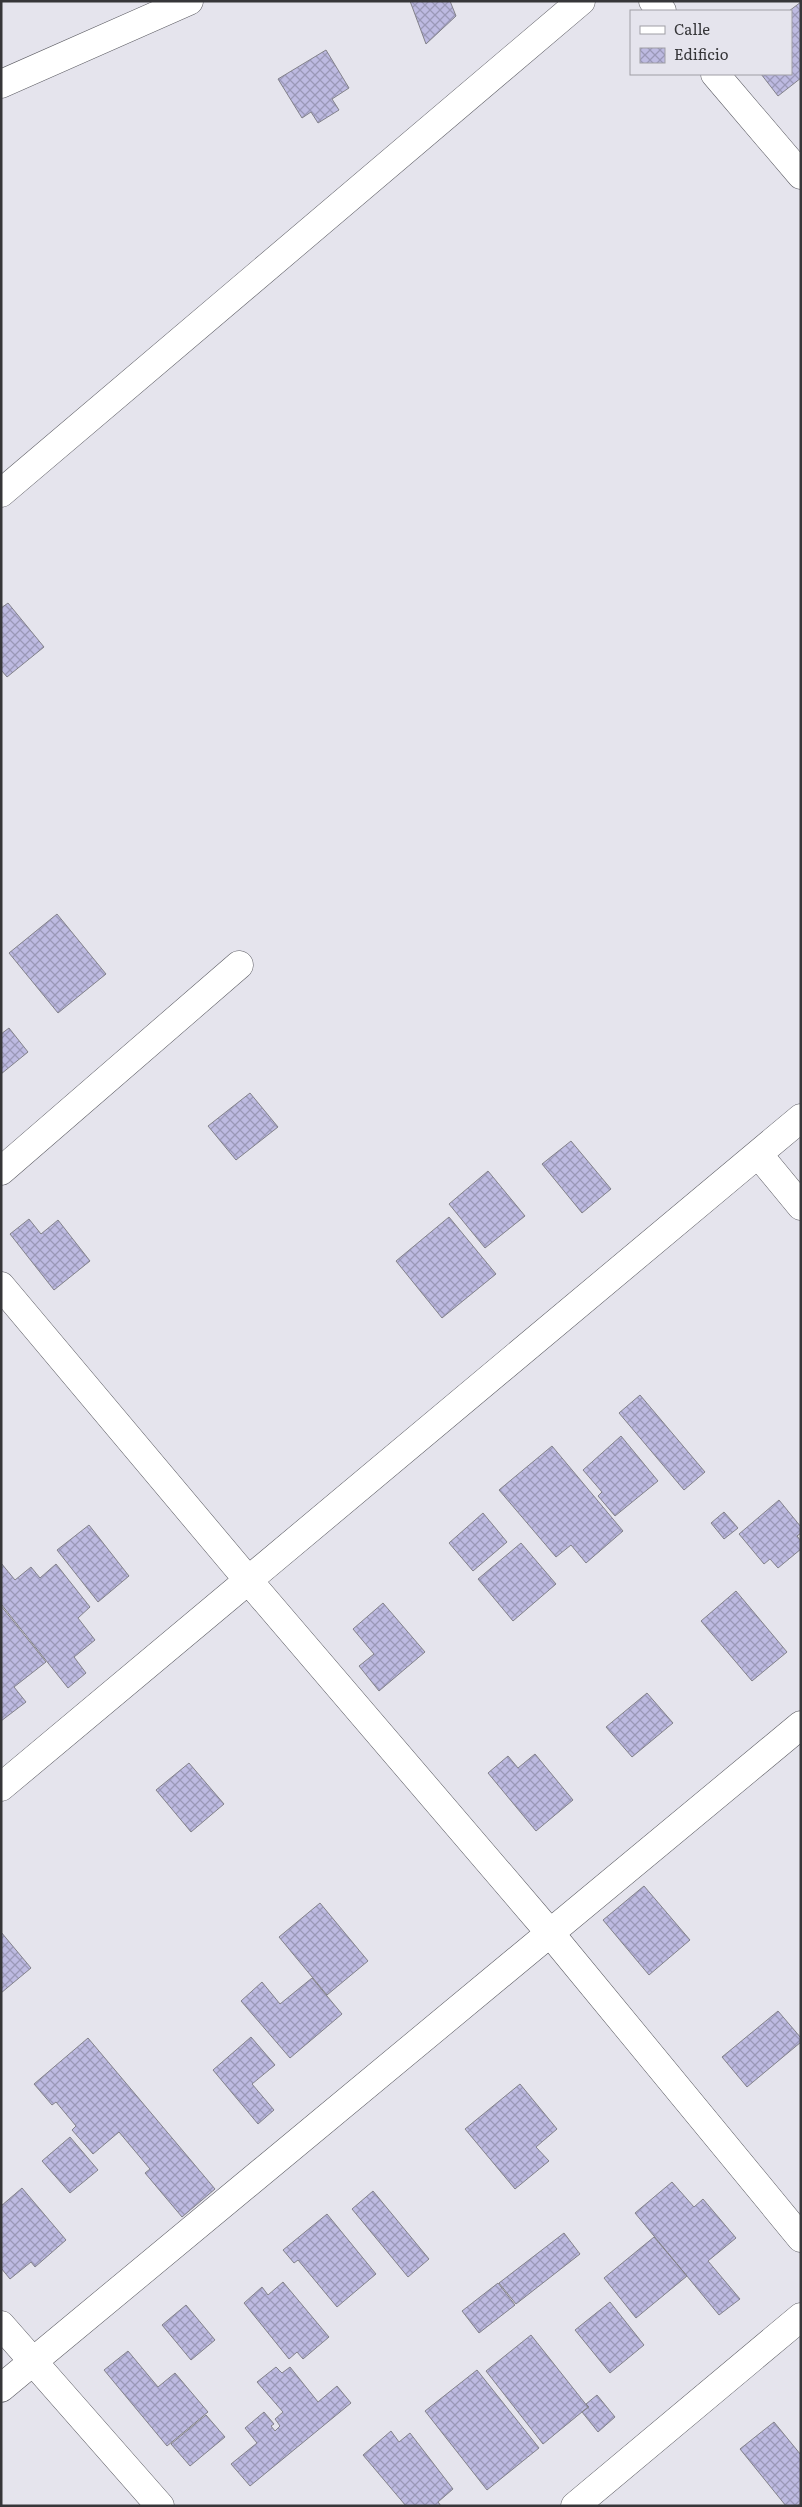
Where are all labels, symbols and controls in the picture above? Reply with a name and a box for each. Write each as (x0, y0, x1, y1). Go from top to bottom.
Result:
legend (630, 10, 792, 75)
text: Calle (674, 17, 710, 40)
text: Edificio (674, 42, 729, 65)

